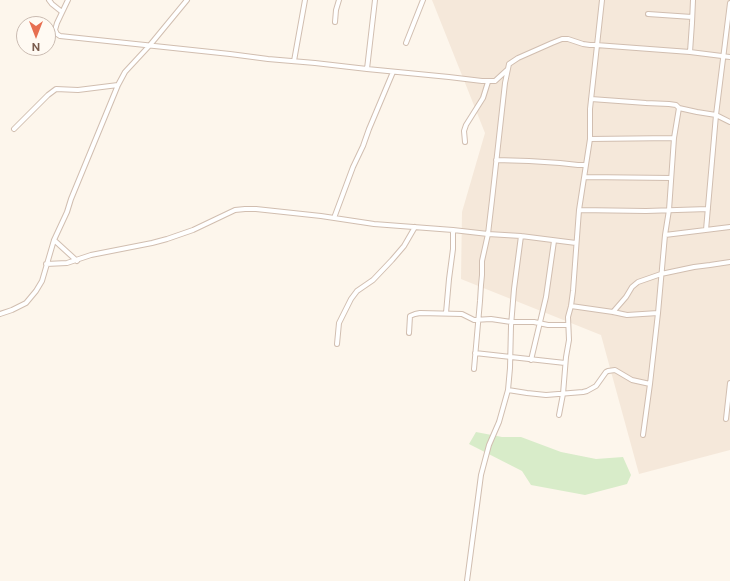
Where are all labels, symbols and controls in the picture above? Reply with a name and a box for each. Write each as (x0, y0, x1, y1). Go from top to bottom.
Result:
north arrow (16, 16, 56, 56)
text: N (32, 41, 40, 53)

